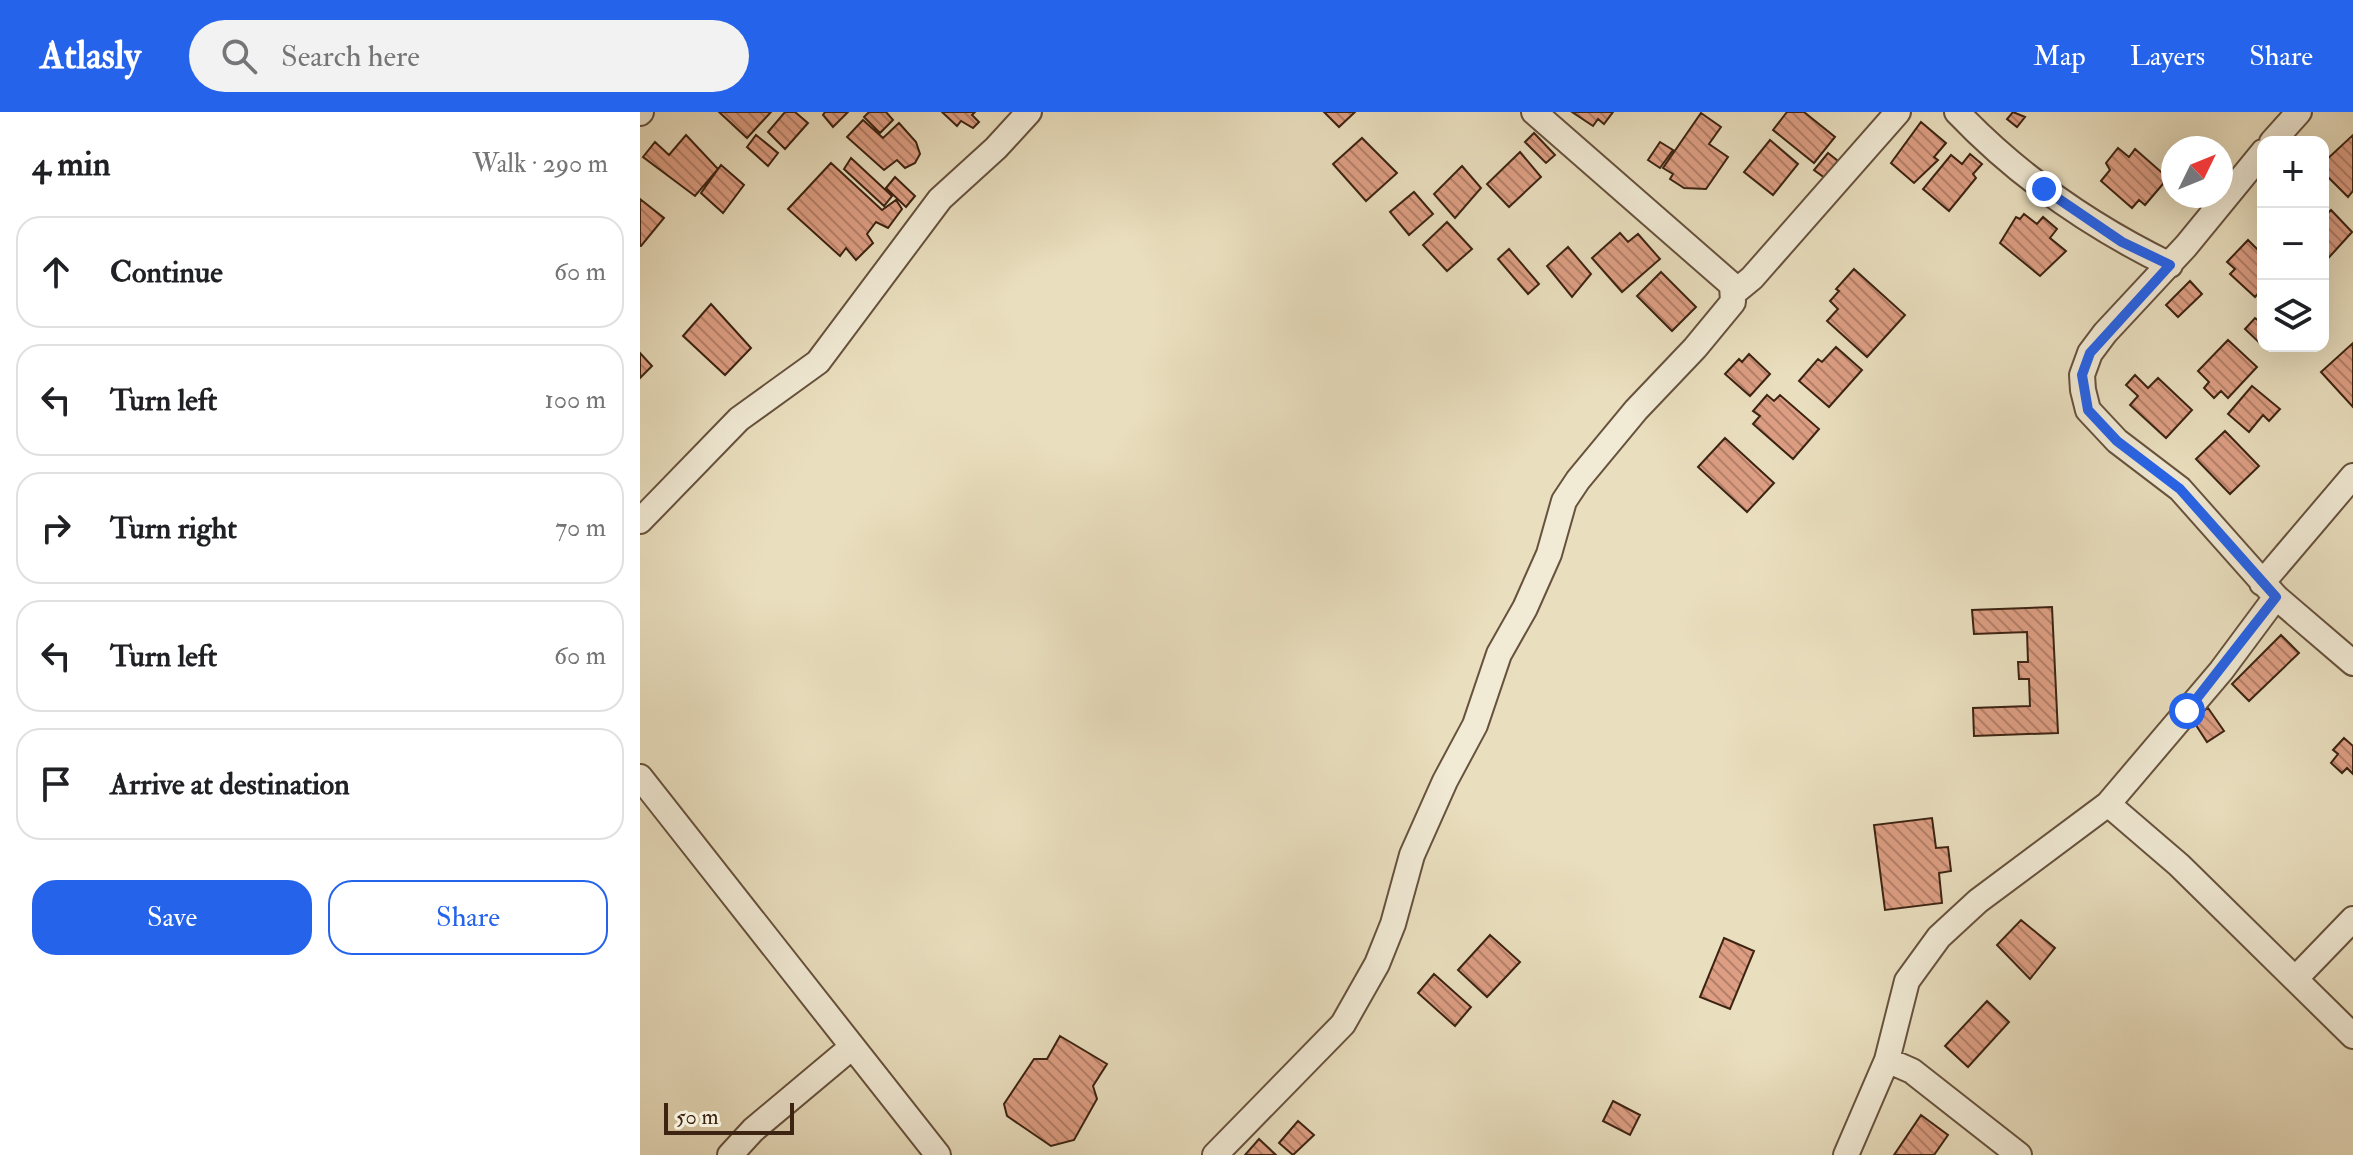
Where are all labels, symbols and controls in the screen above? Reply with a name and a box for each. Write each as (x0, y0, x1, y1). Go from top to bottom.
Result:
search box (189, 20, 749, 92)
text: Atlasly (40, 32, 141, 80)
icon: search (217, 34, 261, 78)
text: Search here (281, 38, 420, 75)
text: Map (2033, 39, 2086, 74)
text: Layers (2130, 39, 2205, 74)
text: Share (2249, 39, 2313, 74)
north arrow (2161, 136, 2233, 208)
map controls (2257, 136, 2329, 352)
button: + (2257, 136, 2329, 208)
text: 4 min (32, 143, 110, 186)
text: Walk · 290 m (473, 148, 608, 180)
route end (2026, 171, 2062, 207)
button: − (2257, 208, 2329, 280)
icon: ahead (34, 250, 78, 294)
text: Continue (110, 254, 223, 291)
text: 60 m (554, 256, 606, 288)
button: layers (2257, 280, 2329, 352)
icon: left (34, 378, 78, 422)
text: Turn left (110, 382, 217, 419)
text: 100 m (545, 384, 606, 416)
icon: right (34, 506, 78, 550)
text: Turn right (110, 510, 237, 547)
text: 70 m (555, 512, 606, 544)
icon: left (34, 634, 78, 678)
text: Turn left (110, 638, 217, 675)
text: 60 m (554, 640, 606, 672)
route start (2169, 693, 2205, 729)
icon: arrive (34, 762, 78, 806)
text: Arrive at destination (110, 766, 350, 803)
button: Save (32, 880, 312, 955)
button: Share (328, 880, 608, 955)
scale bar (664, 1099, 794, 1135)
text: 50 m (676, 1103, 718, 1131)

